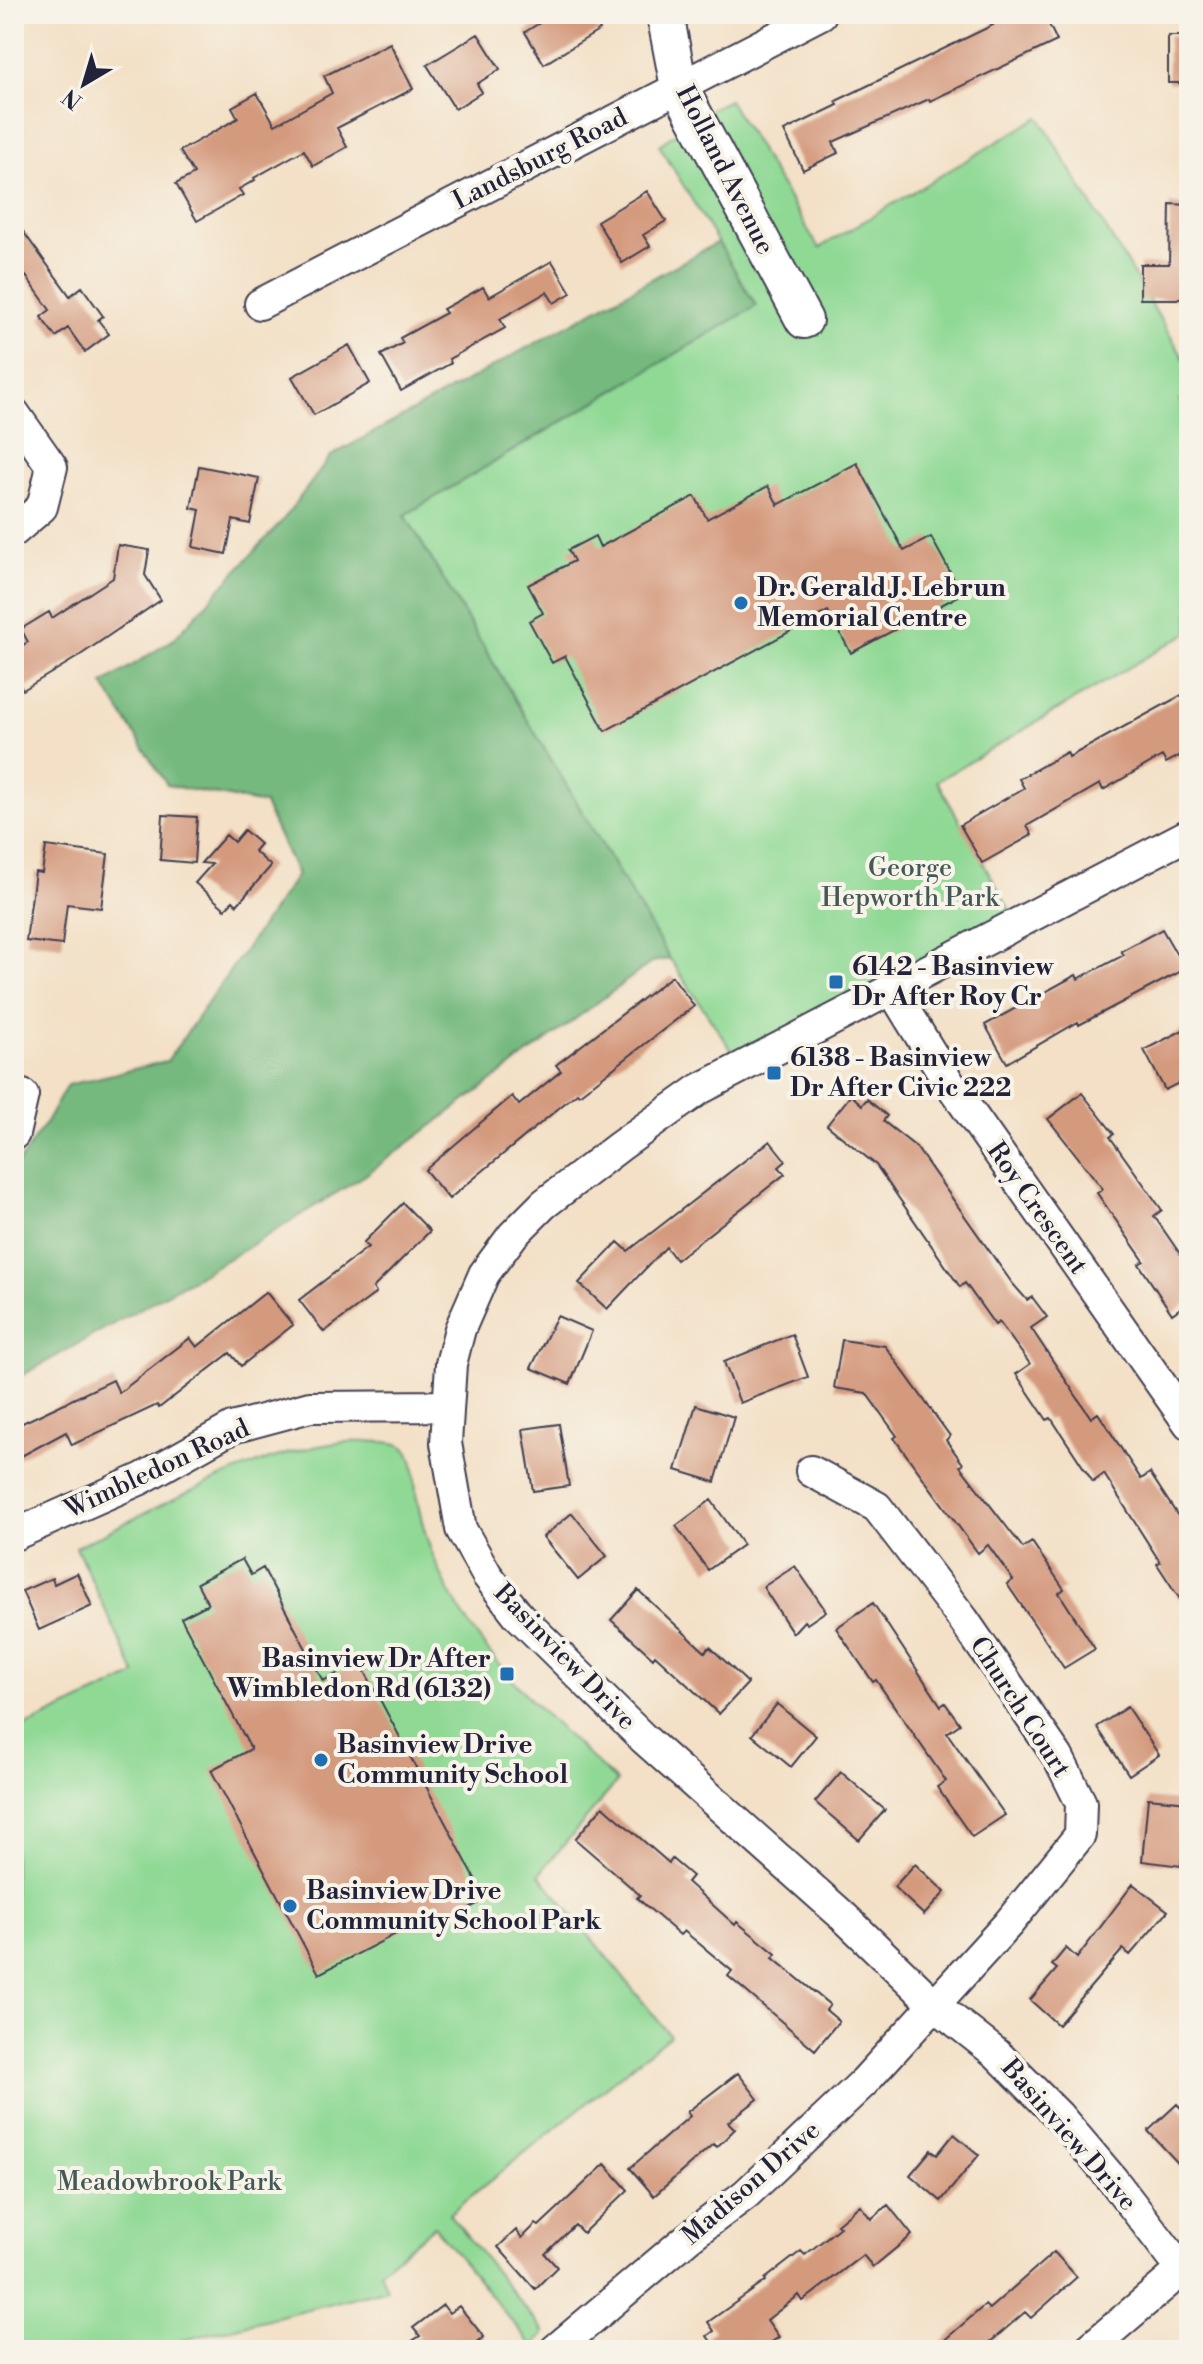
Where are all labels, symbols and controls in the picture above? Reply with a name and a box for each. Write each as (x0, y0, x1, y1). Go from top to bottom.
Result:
north arrow (44, 44, 124, 124)
street label: Holland Avenue (669, 80, 781, 260)
text: N (57, 82, 88, 115)
street label: Landsburg Road (447, 101, 633, 217)
place label: Dr. Gerald J. Lebrun Memorial Centre (757, 572, 1006, 634)
marker: Dr. Gerald J. Lebrun Memorial Centre (732, 594, 750, 612)
park label: George Hepworth Park (821, 852, 1000, 914)
place label: 6142 - Basinview Dr After Roy Cr (852, 951, 1054, 1013)
marker: 6142 - Basinview Dr After Roy Cr (827, 973, 845, 991)
place label: 6138 - Basinview Dr After Civic 222 (790, 1042, 1012, 1104)
marker: 6138 - Basinview Dr After Civic 222 (765, 1064, 783, 1082)
street label: Roy Crescent (980, 1136, 1094, 1280)
street label: Wimbledon Road (59, 1412, 255, 1526)
street label: Basinview Drive (487, 1577, 643, 1737)
street label: Church Court (963, 1631, 1077, 1783)
place label: Basinview Dr After Wimbledon Rd (6132) (226, 1643, 491, 1705)
marker: Basinview Dr After Wimbledon Rd (6132) (498, 1665, 516, 1683)
place label: Basinview Drive Community School (337, 1729, 569, 1791)
marker: Basinview Drive Community School (312, 1751, 330, 1769)
place label: Basinview Drive Community School Park (306, 1875, 602, 1937)
marker: Basinview Drive Community School Park (281, 1897, 299, 1915)
street label: Basinview Drive (994, 2052, 1144, 2217)
street label: Madison Drive (675, 2114, 827, 2252)
park label: Meadowbrook Park (57, 2166, 282, 2198)

